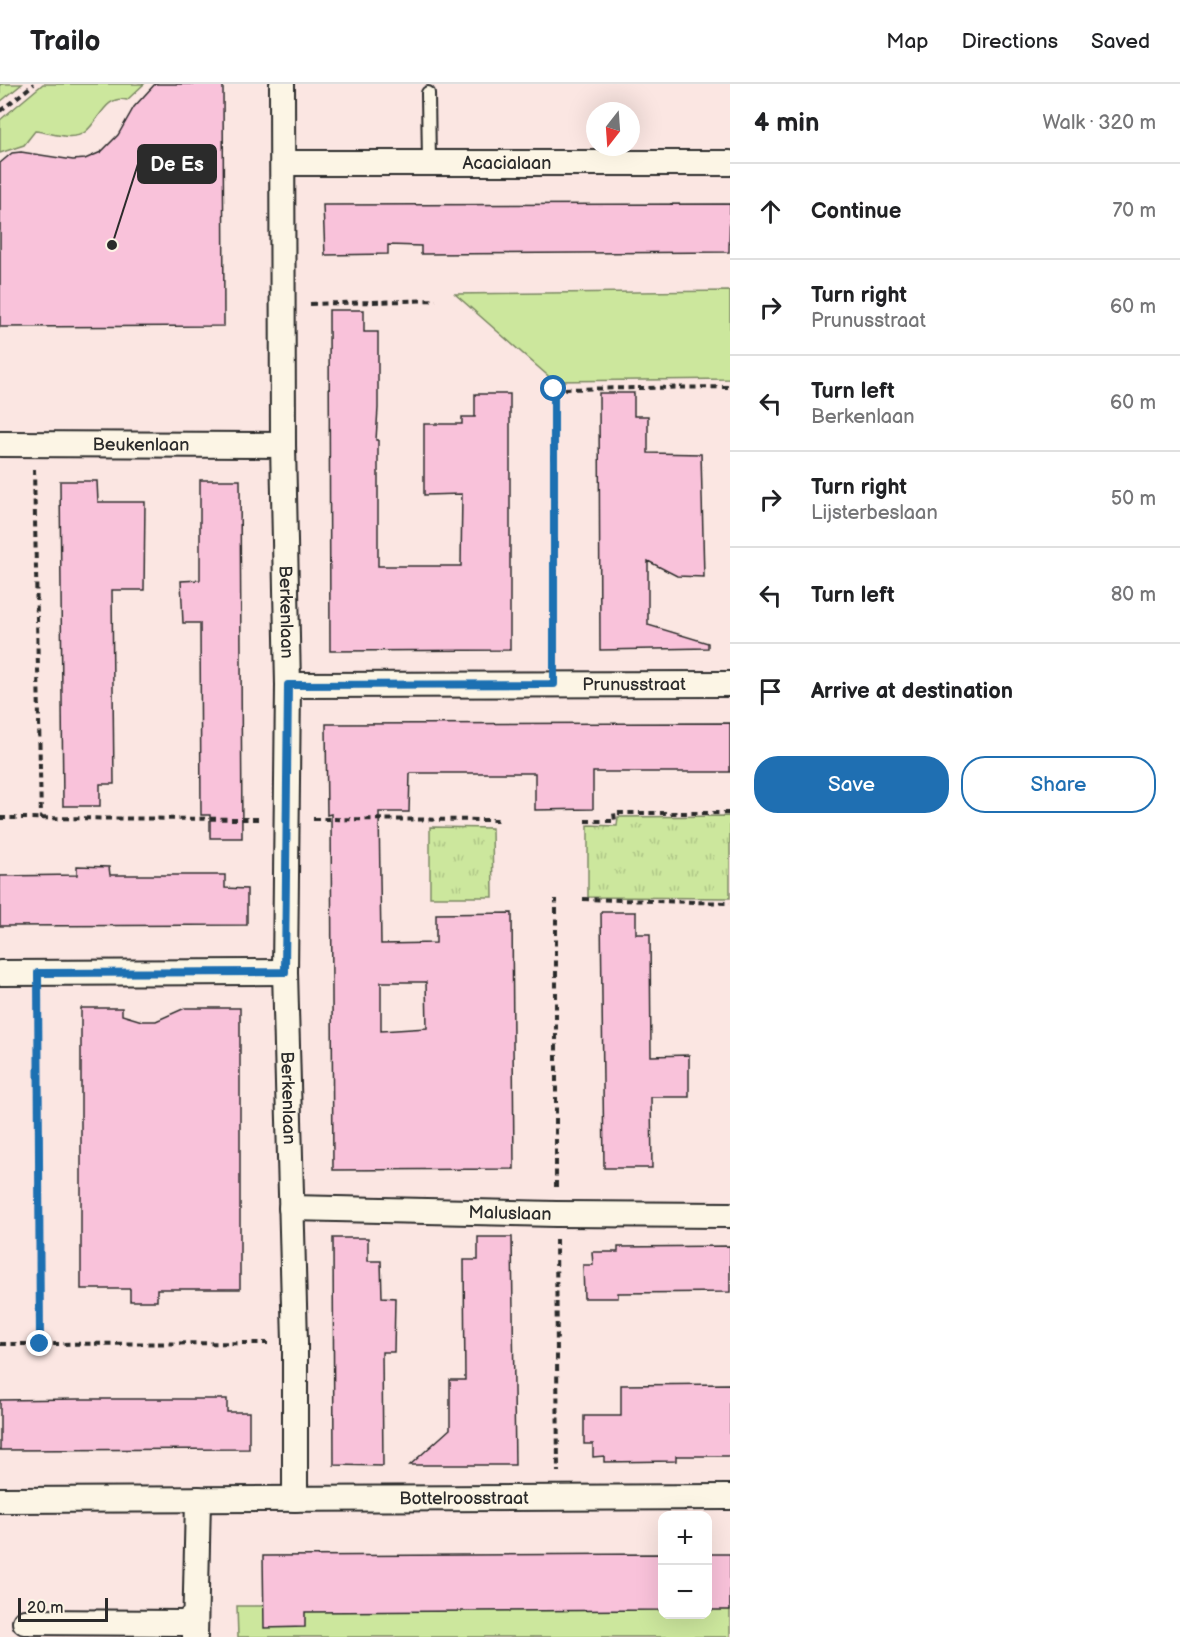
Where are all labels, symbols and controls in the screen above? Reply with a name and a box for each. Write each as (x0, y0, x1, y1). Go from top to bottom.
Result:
text: Trailo (30, 25, 101, 58)
text: Map (886, 29, 929, 54)
text: Directions (962, 29, 1058, 54)
text: Saved (1091, 29, 1150, 54)
north arrow (586, 102, 640, 156)
text: 4 min (754, 108, 819, 139)
text: Walk · 320 m (1042, 111, 1156, 135)
callout: De Es (138, 145, 216, 183)
text: De Es (150, 153, 204, 177)
street label: Acacialaan (463, 153, 551, 174)
icon: ahead (754, 195, 787, 228)
text: Continue (811, 198, 901, 225)
text: 70 m (1112, 199, 1156, 223)
text: Turn right (811, 282, 907, 309)
icon: right (754, 291, 787, 324)
text: 60 m (1110, 295, 1156, 319)
text: Prunusstraat (811, 309, 926, 333)
route start (540, 375, 566, 401)
text: Turn left (811, 378, 895, 405)
icon: left (754, 387, 787, 420)
text: 60 m (1110, 391, 1156, 415)
text: Berkenlaan (811, 405, 915, 429)
street label: Beukenlaan (93, 434, 189, 456)
text: Turn right (811, 474, 907, 501)
icon: right (754, 483, 787, 516)
text: 50 m (1111, 487, 1156, 511)
text: Lijsterbeslaan (811, 501, 938, 525)
street label: Berkenlaan (275, 565, 297, 659)
icon: left (754, 579, 787, 612)
text: Turn left (811, 582, 895, 609)
text: 80 m (1111, 583, 1156, 607)
street label: Prunusstraat (582, 674, 686, 695)
icon: arrive (754, 675, 787, 708)
text: Arrive at destination (811, 678, 1013, 705)
button: Save (754, 756, 949, 813)
button: Share (961, 756, 1156, 813)
street label: Berkenlaan (276, 1051, 300, 1145)
street label: Maluslaan (468, 1202, 552, 1225)
route end (26, 1330, 52, 1356)
street label: Bottelroosstraat (399, 1488, 529, 1509)
map controls (658, 1511, 712, 1619)
button: + (658, 1511, 712, 1565)
button: − (658, 1565, 712, 1619)
scale bar (18, 1595, 108, 1622)
text: 20 m (27, 1599, 63, 1618)

